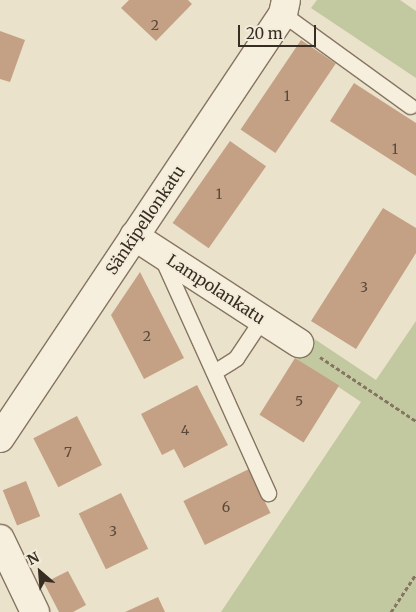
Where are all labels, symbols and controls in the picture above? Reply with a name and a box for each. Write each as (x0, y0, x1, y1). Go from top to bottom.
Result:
scale bar (241, 15, 318, 47)
house number: 2 (151, 17, 159, 33)
text: 20 m (246, 24, 283, 43)
house number: 1 (284, 88, 290, 104)
house number: 1 (392, 141, 398, 157)
street label: Sänkipellonkatu (101, 162, 189, 278)
house number: 1 (216, 186, 222, 202)
street label: Lampolankatu (163, 250, 269, 328)
house number: 3 (360, 279, 368, 295)
house number: 2 (143, 328, 151, 344)
house number: 5 (295, 393, 303, 409)
house number: 4 (181, 422, 189, 438)
house number: 7 (64, 444, 72, 460)
house number: 6 (222, 499, 230, 515)
house number: 3 (109, 523, 117, 539)
north arrow (15, 547, 65, 597)
text: N (24, 548, 42, 569)

